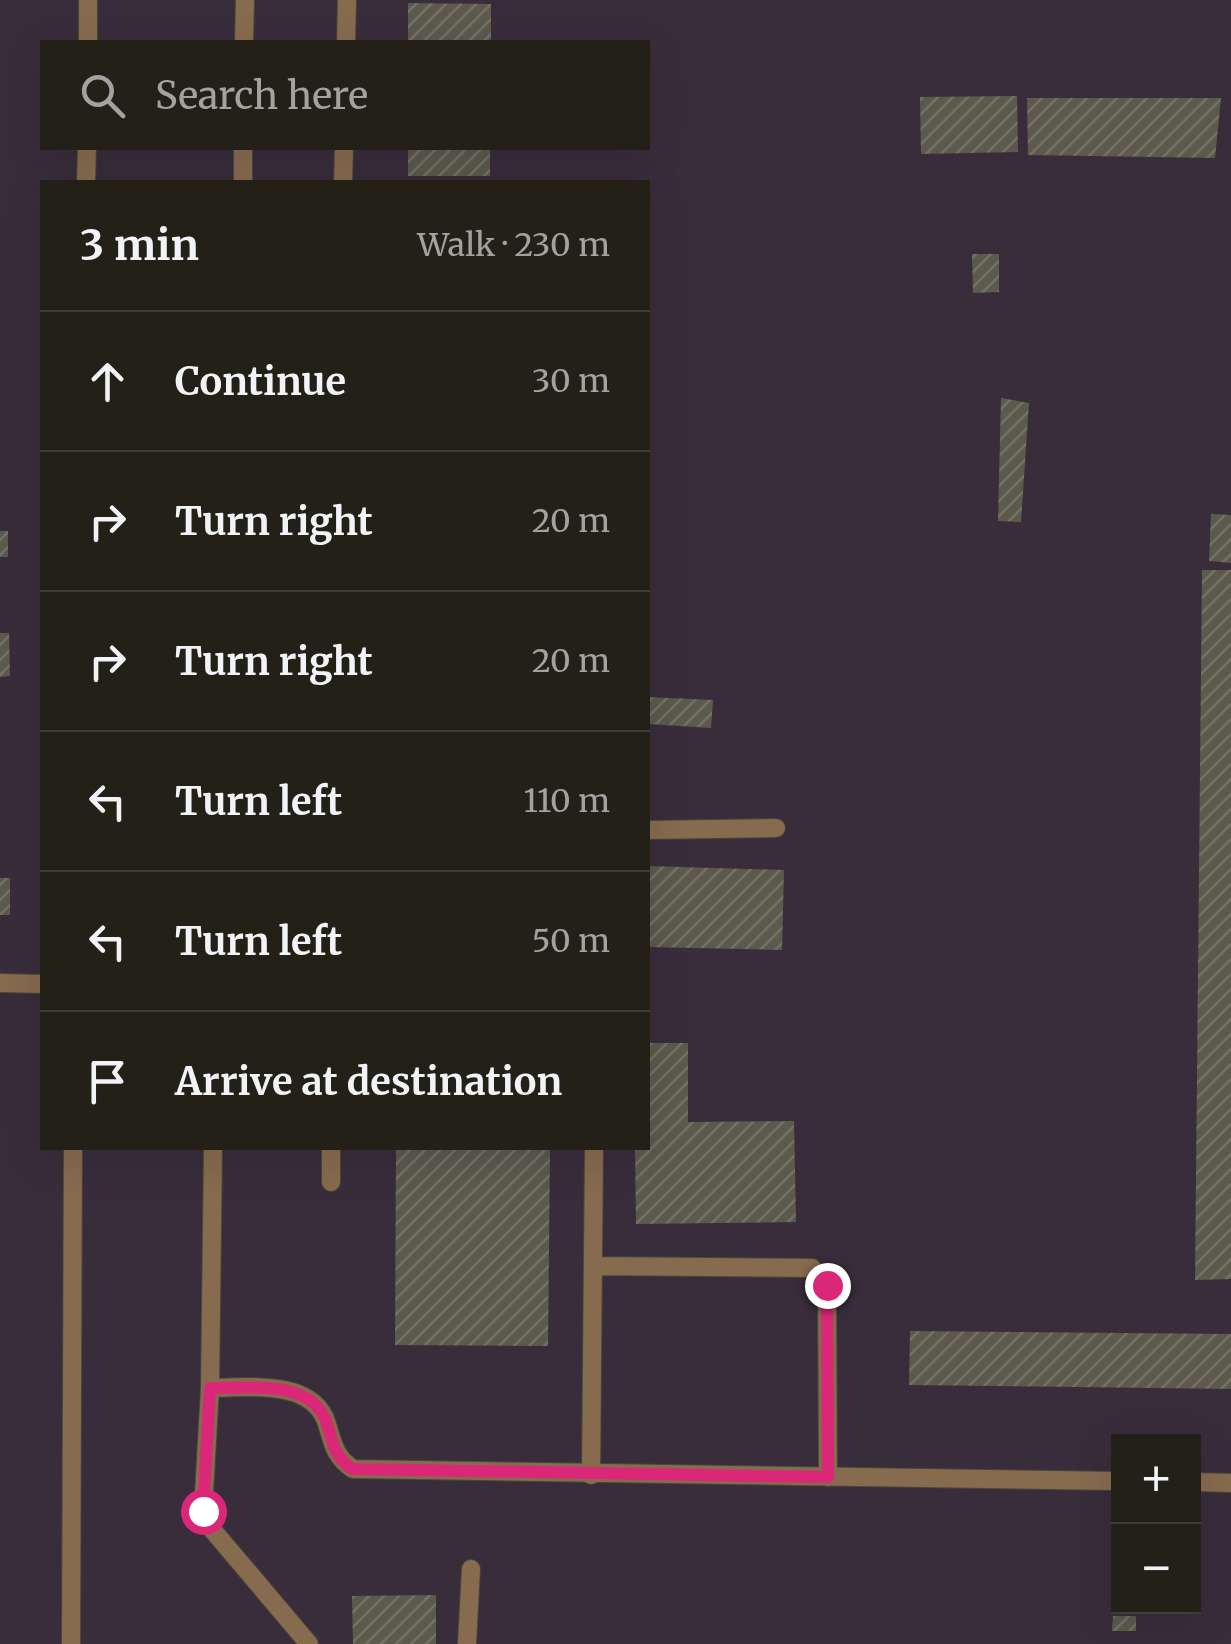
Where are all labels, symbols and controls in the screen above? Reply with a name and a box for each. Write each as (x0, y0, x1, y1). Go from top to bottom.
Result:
search box (40, 40, 650, 150)
icon: search (75, 68, 130, 123)
text: Search here (155, 72, 368, 119)
text: 3 min (80, 219, 199, 271)
text: Walk · 230 m (417, 225, 610, 265)
icon: ahead (80, 354, 135, 409)
text: Continue (175, 358, 346, 405)
text: 30 m (532, 361, 610, 401)
icon: right (80, 494, 135, 549)
text: Turn right (175, 498, 373, 545)
text: 20 m (532, 501, 610, 541)
icon: right (80, 634, 135, 689)
text: Turn right (175, 638, 373, 685)
text: 20 m (532, 641, 610, 681)
icon: left (80, 774, 135, 829)
text: Turn left (175, 778, 342, 825)
text: 110 m (523, 781, 610, 821)
icon: left (80, 914, 135, 969)
text: Turn left (175, 918, 342, 965)
text: 50 m (532, 921, 610, 961)
icon: arrive (80, 1054, 135, 1109)
text: Arrive at destination (175, 1058, 562, 1105)
route end (805, 1263, 851, 1309)
map controls (1111, 1434, 1201, 1614)
button: + (1111, 1434, 1201, 1524)
route start (181, 1489, 227, 1535)
button: − (1111, 1524, 1201, 1614)

